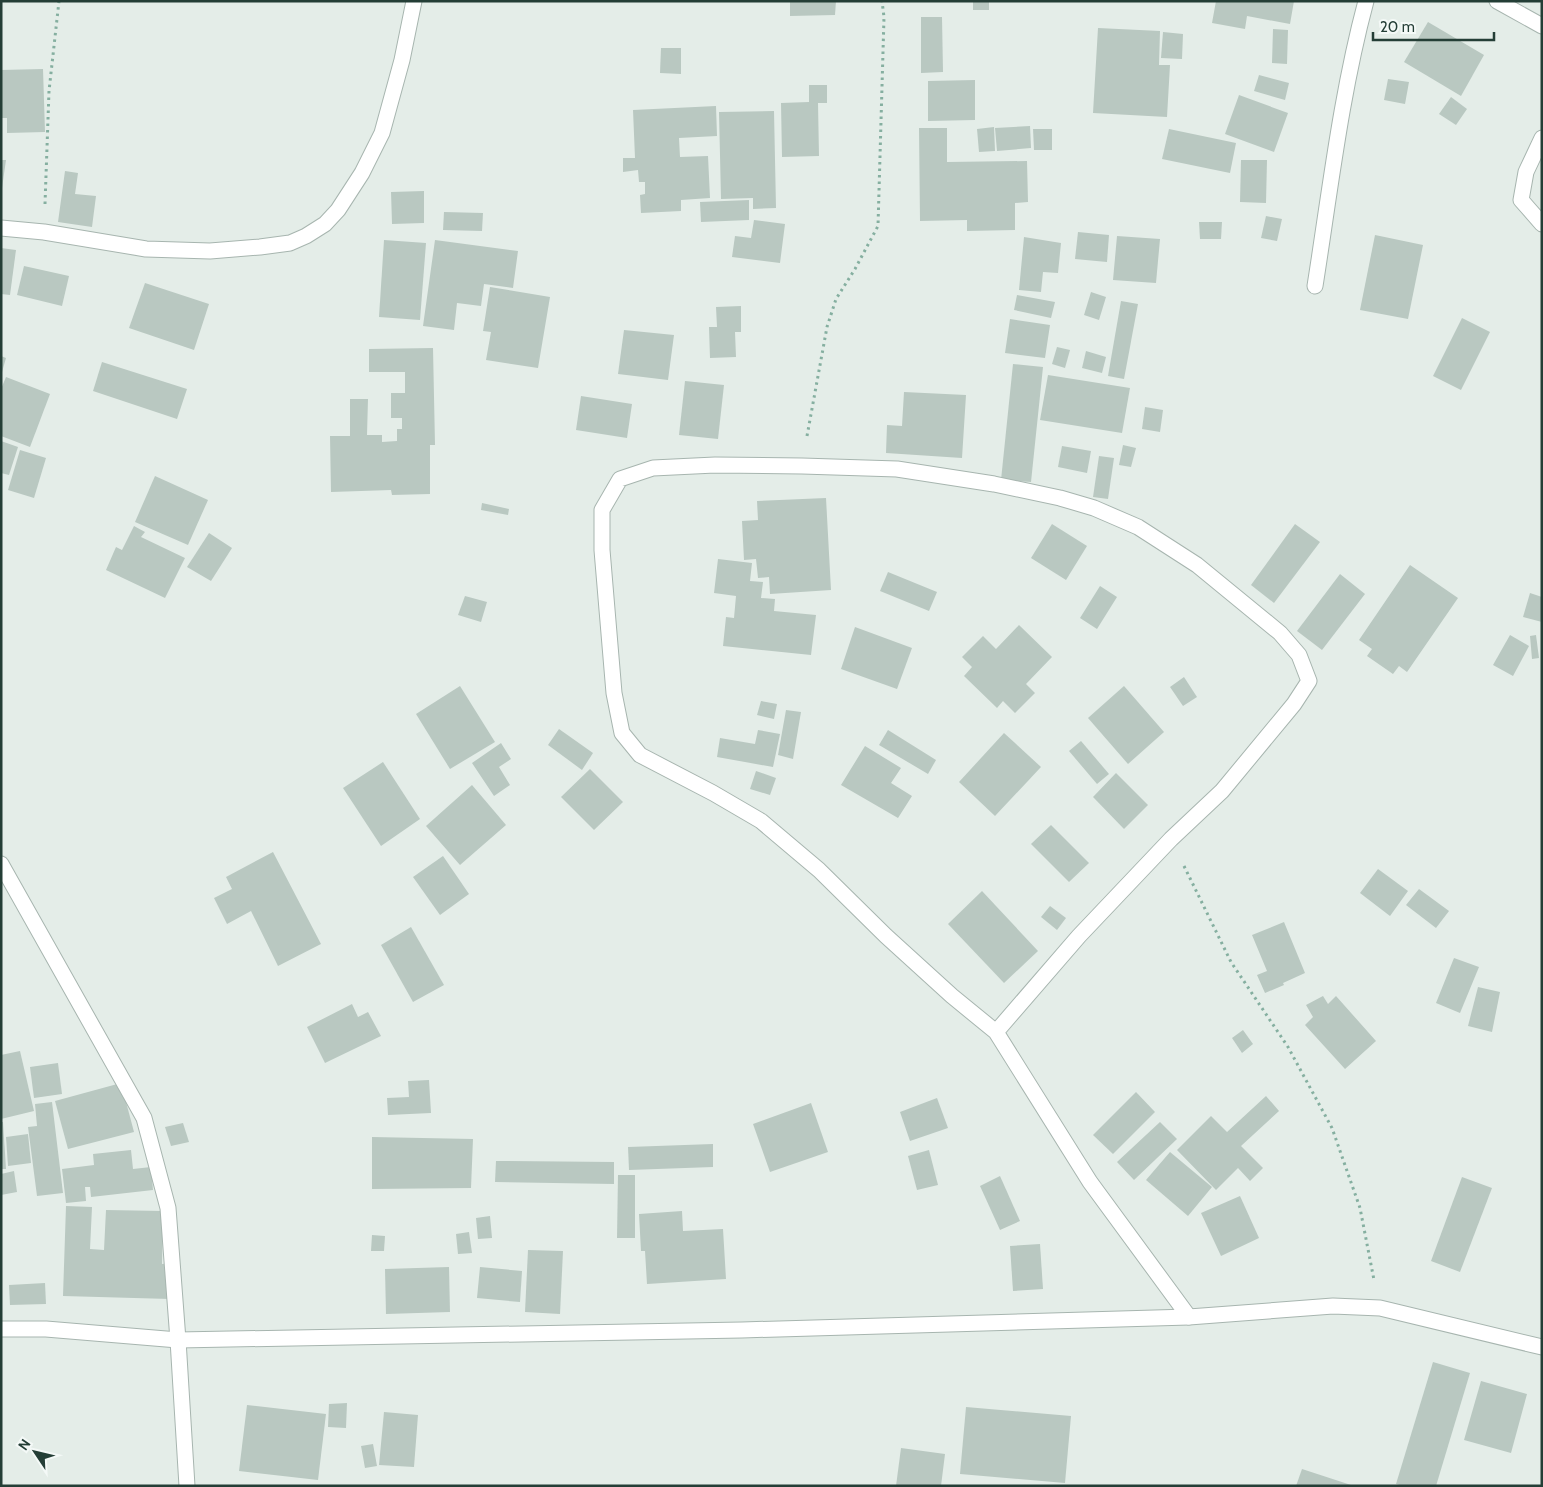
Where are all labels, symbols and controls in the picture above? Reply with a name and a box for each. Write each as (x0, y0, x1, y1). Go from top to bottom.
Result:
scale bar (1373, 10, 1494, 42)
text: 20 m (1380, 18, 1415, 36)
north arrow (10, 1427, 60, 1477)
text: N (14, 1435, 35, 1454)

